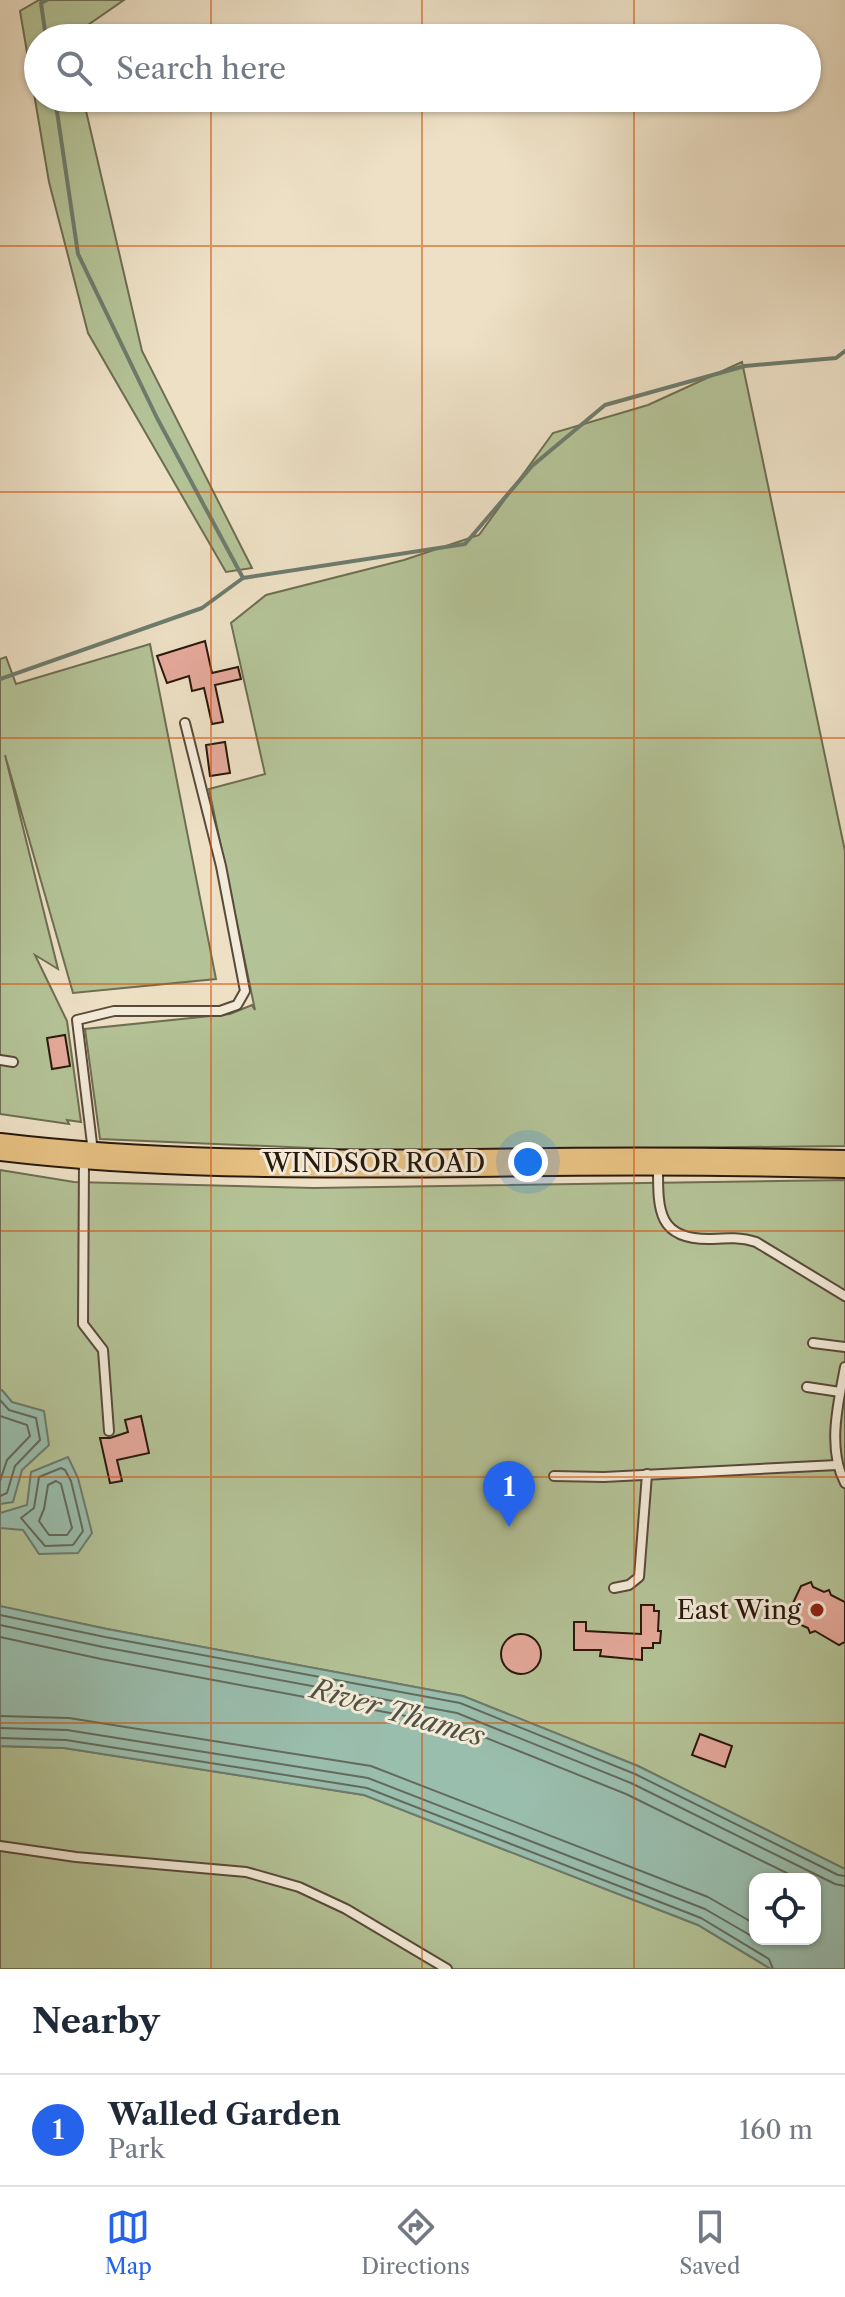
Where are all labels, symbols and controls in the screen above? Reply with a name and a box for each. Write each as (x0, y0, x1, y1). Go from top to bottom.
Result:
search box (24, 24, 821, 112)
icon: search (52, 46, 96, 90)
text: Search here (116, 50, 286, 87)
your location (508, 1142, 548, 1182)
street label: WINDSOR ROAD (262, 1147, 485, 1179)
pin: 1 (483, 1461, 535, 1527)
place label: East Wing (677, 1594, 801, 1626)
marker: East Wing (808, 1601, 826, 1619)
water label: River Thames (305, 1670, 490, 1753)
map controls (749, 1873, 821, 1945)
button: locate (749, 1873, 821, 1945)
text: Nearby (32, 2000, 160, 2042)
text: Walled Garden (108, 2096, 341, 2133)
text: 1 (52, 2114, 64, 2146)
text: 160 m (739, 2114, 813, 2146)
text: Park (108, 2133, 165, 2165)
tab: Map (105, 2205, 152, 2280)
tab: Directions (361, 2205, 470, 2280)
tab: Saved (679, 2205, 740, 2280)

